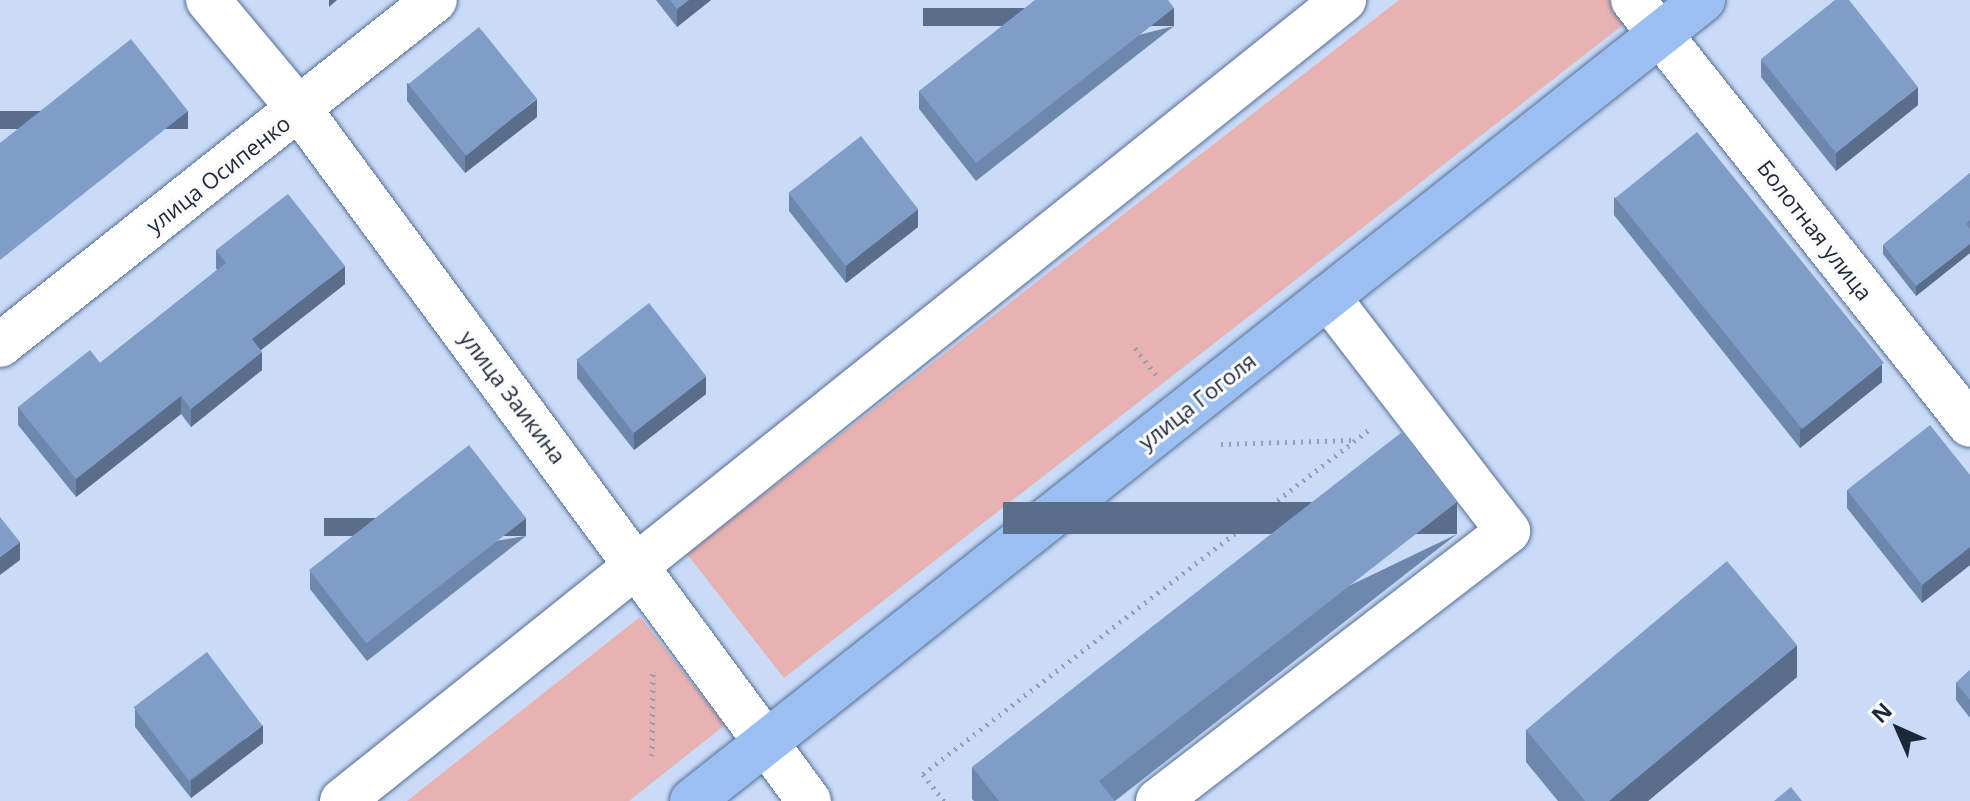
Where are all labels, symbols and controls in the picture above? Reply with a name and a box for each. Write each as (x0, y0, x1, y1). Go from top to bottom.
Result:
street label: улица Осипенко (141, 110, 295, 238)
street label: Болотная улица (1752, 155, 1878, 305)
street label: улица Заикина (454, 325, 572, 469)
street label: улица Гоголя (1133, 347, 1261, 455)
north arrow (1858, 689, 1938, 769)
text: N (1864, 695, 1898, 729)

